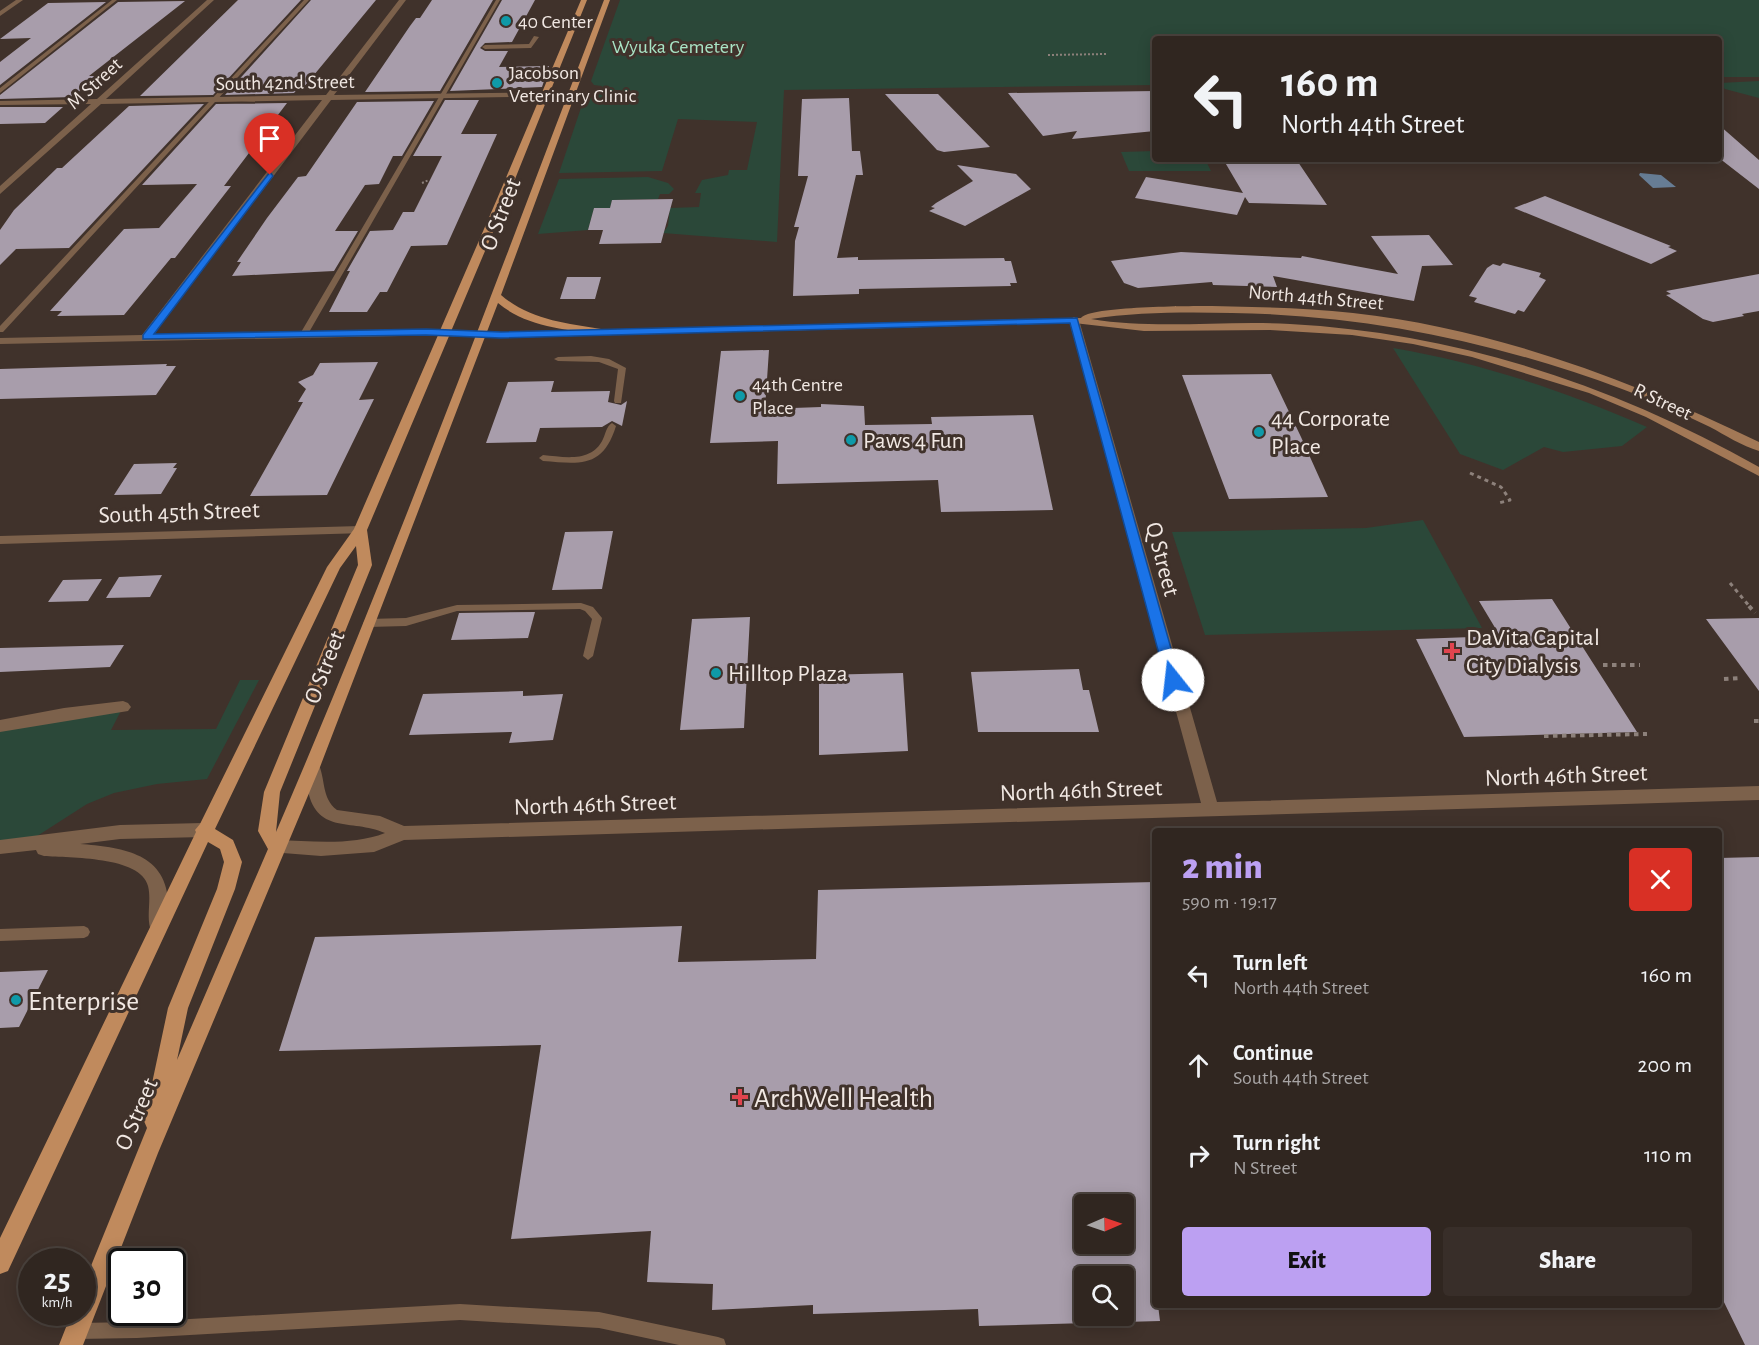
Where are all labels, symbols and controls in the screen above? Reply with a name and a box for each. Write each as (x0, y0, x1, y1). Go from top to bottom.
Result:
place label: 40 Center (518, 12, 593, 32)
marker: 40 Center (499, 14, 513, 28)
park label: Wyuka Cemetery (612, 37, 745, 57)
street label: M Street (63, 54, 126, 113)
icon: left (1182, 60, 1260, 138)
text: 160 m (1281, 62, 1379, 104)
place label: Jacobson Veterinary Clinic (509, 63, 636, 106)
street label: South 42nd Street (215, 72, 355, 94)
marker: Jacobson Veterinary Clinic (490, 76, 504, 90)
text: North 44th Street (1281, 111, 1464, 138)
pin (244, 113, 295, 175)
icon: arrive (253, 122, 286, 155)
street label: O Street (476, 174, 526, 254)
street label: North 44th Street (1247, 282, 1385, 314)
place label: 44th Centre Place (752, 375, 843, 418)
street label: R Street (1630, 380, 1695, 424)
marker: 44th Centre Place (733, 389, 747, 403)
place label: 44 Corporate Place (1271, 407, 1390, 459)
marker: 44 Corporate Place (1252, 425, 1266, 439)
place label: Paws 4 Fun (863, 429, 964, 453)
marker: Paws 4 Fun (844, 433, 858, 447)
street label: South 45th Street (98, 498, 260, 528)
street label: Q Street (1141, 520, 1184, 599)
place label: DaVita Capital City Dialysis (1466, 626, 1600, 678)
street label: O Street (300, 627, 350, 707)
marker: DaVita Capital City Dialysis (1443, 642, 1461, 660)
position arrow (1141, 648, 1205, 712)
place label: Hilltop Plaza (728, 662, 848, 686)
marker: Hilltop Plaza (709, 666, 723, 680)
street label: North 46th Street (1484, 761, 1648, 791)
street label: North 46th Street (999, 776, 1163, 806)
street label: North 46th Street (513, 790, 677, 820)
button: close (1629, 848, 1692, 911)
text: 2 min (1182, 849, 1263, 885)
text: 590 m · 19:17 (1182, 892, 1277, 912)
text: Turn left (1233, 952, 1307, 974)
icon: left (1182, 959, 1215, 992)
text: 160 m (1641, 964, 1692, 986)
text: North 44th Street (1233, 978, 1369, 998)
place label: Enterprise (28, 988, 139, 1016)
marker: Enterprise (9, 993, 23, 1007)
text: Continue (1233, 1042, 1313, 1064)
icon: ahead (1182, 1049, 1215, 1082)
text: 200 m (1638, 1054, 1692, 1076)
text: South 44th Street (1233, 1068, 1369, 1088)
street label: O Street (111, 1075, 163, 1154)
place label: ArchWell Health (754, 1085, 933, 1113)
marker: ArchWell Health (731, 1088, 749, 1106)
text: Turn right (1233, 1132, 1320, 1154)
icon: right (1182, 1139, 1215, 1172)
text: 110 m (1644, 1144, 1692, 1166)
text: N Street (1233, 1158, 1297, 1178)
north arrow (1074, 1194, 1134, 1254)
map controls (1074, 1194, 1134, 1326)
button: Exit (1182, 1227, 1431, 1296)
button: Share (1443, 1227, 1692, 1296)
speed limit sign: 30 (108, 1248, 186, 1326)
text: 25 (43, 1265, 71, 1295)
button: search (1074, 1266, 1134, 1326)
text: km/h (42, 1295, 72, 1310)

